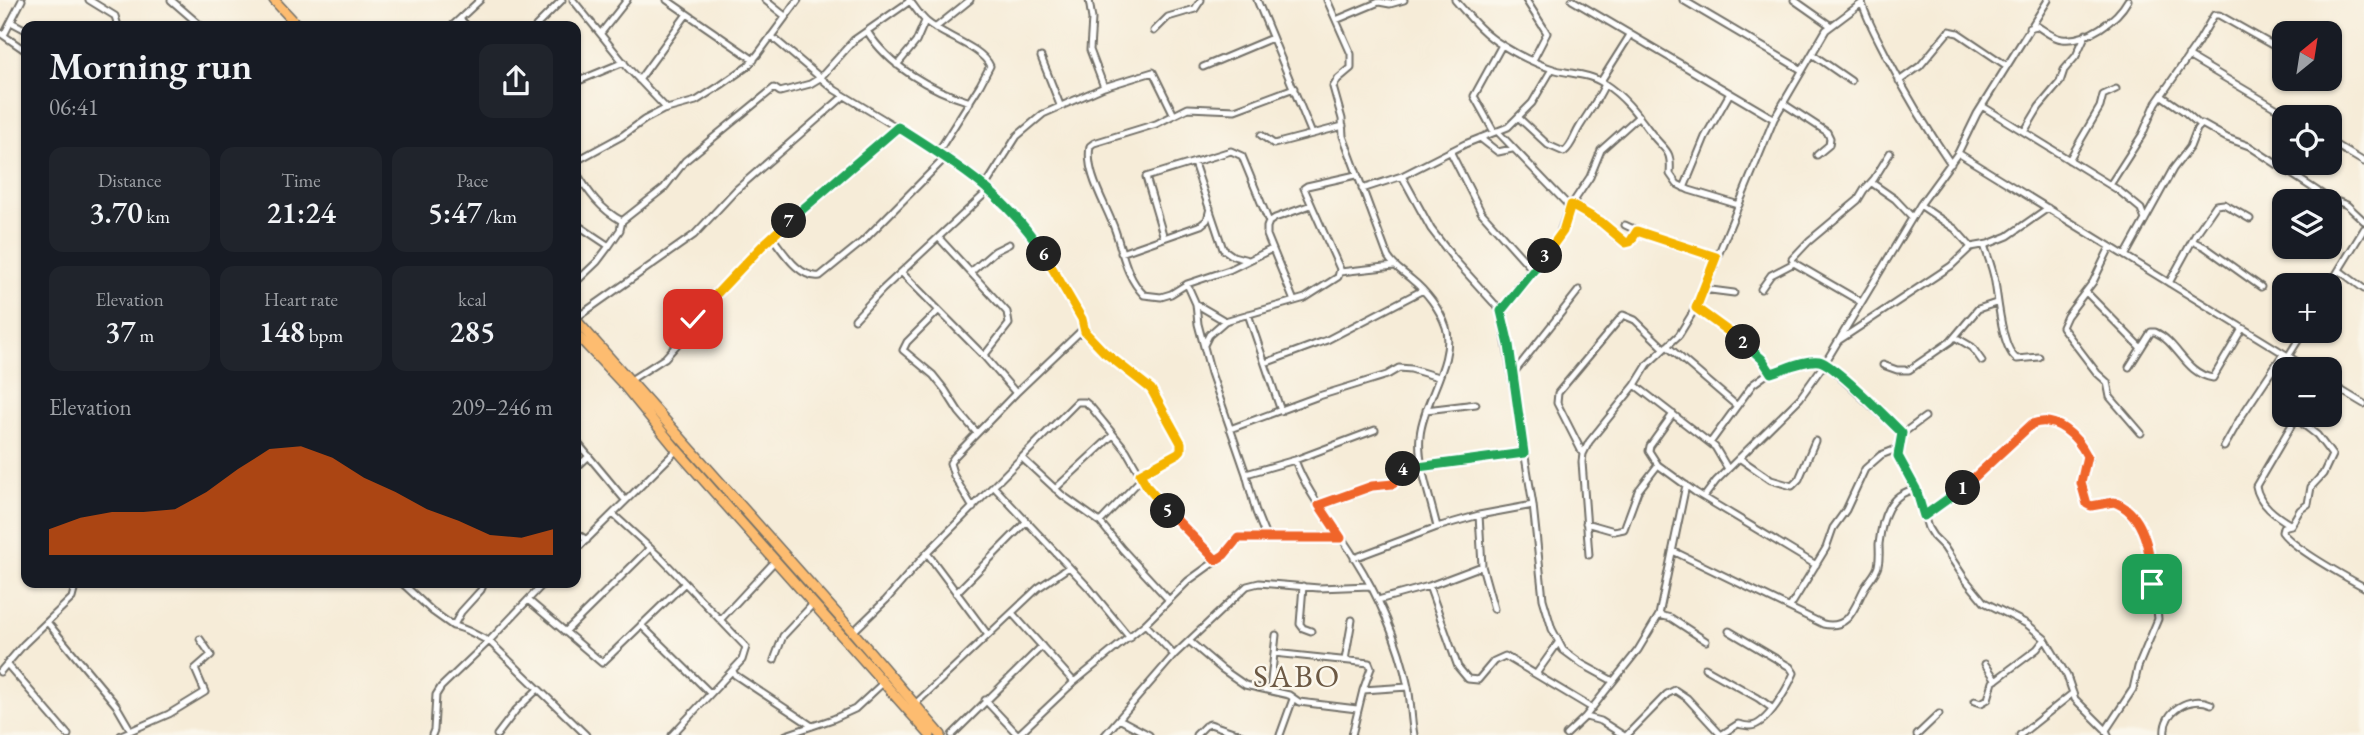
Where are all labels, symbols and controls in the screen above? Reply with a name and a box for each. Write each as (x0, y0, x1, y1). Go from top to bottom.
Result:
north arrow (2272, 21, 2342, 91)
map controls (2272, 21, 2342, 427)
text: Morning run (49, 41, 252, 90)
button: share (479, 44, 553, 118)
text: 06:41 (49, 92, 99, 122)
button: locate (2272, 105, 2342, 175)
text: Distance (98, 168, 161, 193)
text: Time (281, 168, 321, 193)
text: Pace (456, 168, 488, 193)
button: layers (2272, 189, 2342, 259)
text: 3.70 (89, 193, 143, 232)
text: 21:24 (266, 193, 336, 232)
text: 5:47 (428, 193, 482, 232)
text: km (143, 204, 170, 229)
text: /km (482, 204, 517, 229)
pin: 7 (772, 204, 806, 238)
text: 7 (783, 208, 794, 233)
pin: 6 (1026, 236, 1062, 272)
pin: 3 (1528, 238, 1562, 274)
text: 6 (1038, 241, 1049, 266)
text: 3 (1539, 243, 1550, 268)
button: + (2272, 273, 2342, 343)
text: Elevation (95, 287, 164, 312)
text: Heart rate (264, 287, 338, 312)
text: kcal (458, 287, 487, 312)
pin (663, 289, 723, 349)
icon: check (674, 300, 712, 338)
text: 37 (105, 312, 136, 351)
text: 148 (259, 312, 305, 351)
text: 285 (449, 312, 495, 351)
text: m (136, 323, 154, 348)
text: bpm (305, 323, 343, 348)
pin: 2 (1726, 324, 1760, 360)
text: 2 (1737, 329, 1748, 354)
button: − (2272, 357, 2342, 427)
text: Elevation (49, 392, 132, 422)
text: 209–246 m (452, 392, 553, 422)
pin: 4 (1386, 452, 1420, 486)
text: 4 (1397, 456, 1408, 481)
pin: 1 (1946, 470, 1980, 505)
text: 1 (1957, 475, 1968, 500)
pin: 5 (1150, 494, 1186, 528)
text: 5 (1162, 498, 1173, 523)
pin (2122, 554, 2182, 614)
icon: arrive (2133, 565, 2171, 603)
district label: SABO (1253, 655, 1341, 697)

